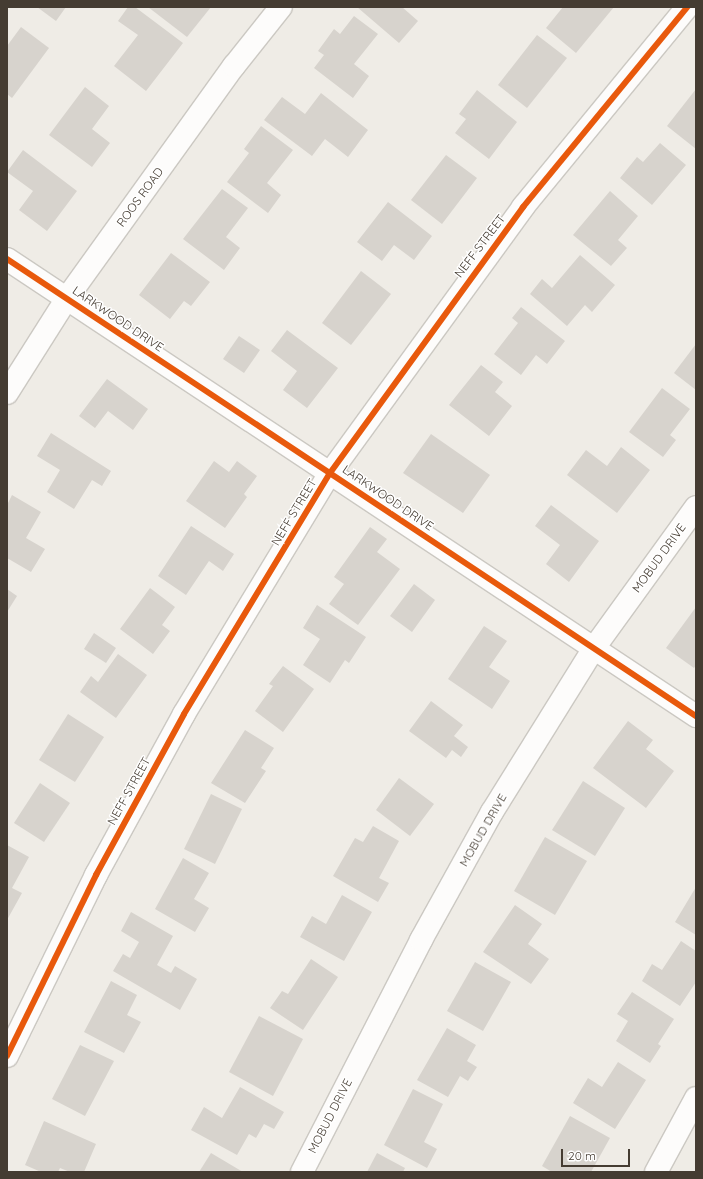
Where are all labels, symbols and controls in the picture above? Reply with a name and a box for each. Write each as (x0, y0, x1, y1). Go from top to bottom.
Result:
street label: ROOS ROAD (114, 165, 166, 229)
street label: NEFF STREET (452, 212, 508, 280)
street label: LARKWOOD DRIVE (70, 283, 166, 355)
street label: LARKWOOD DRIVE (340, 462, 436, 534)
street label: NEFF STREET (268, 476, 320, 548)
street label: MOBUD DRIVE (629, 521, 689, 595)
street label: NEFF STREET (104, 755, 154, 827)
street label: MOBUD DRIVE (456, 791, 510, 869)
street label: MOBUD DRIVE (305, 1076, 355, 1156)
scale bar (563, 1141, 632, 1167)
text: 20 m (568, 1148, 596, 1163)

